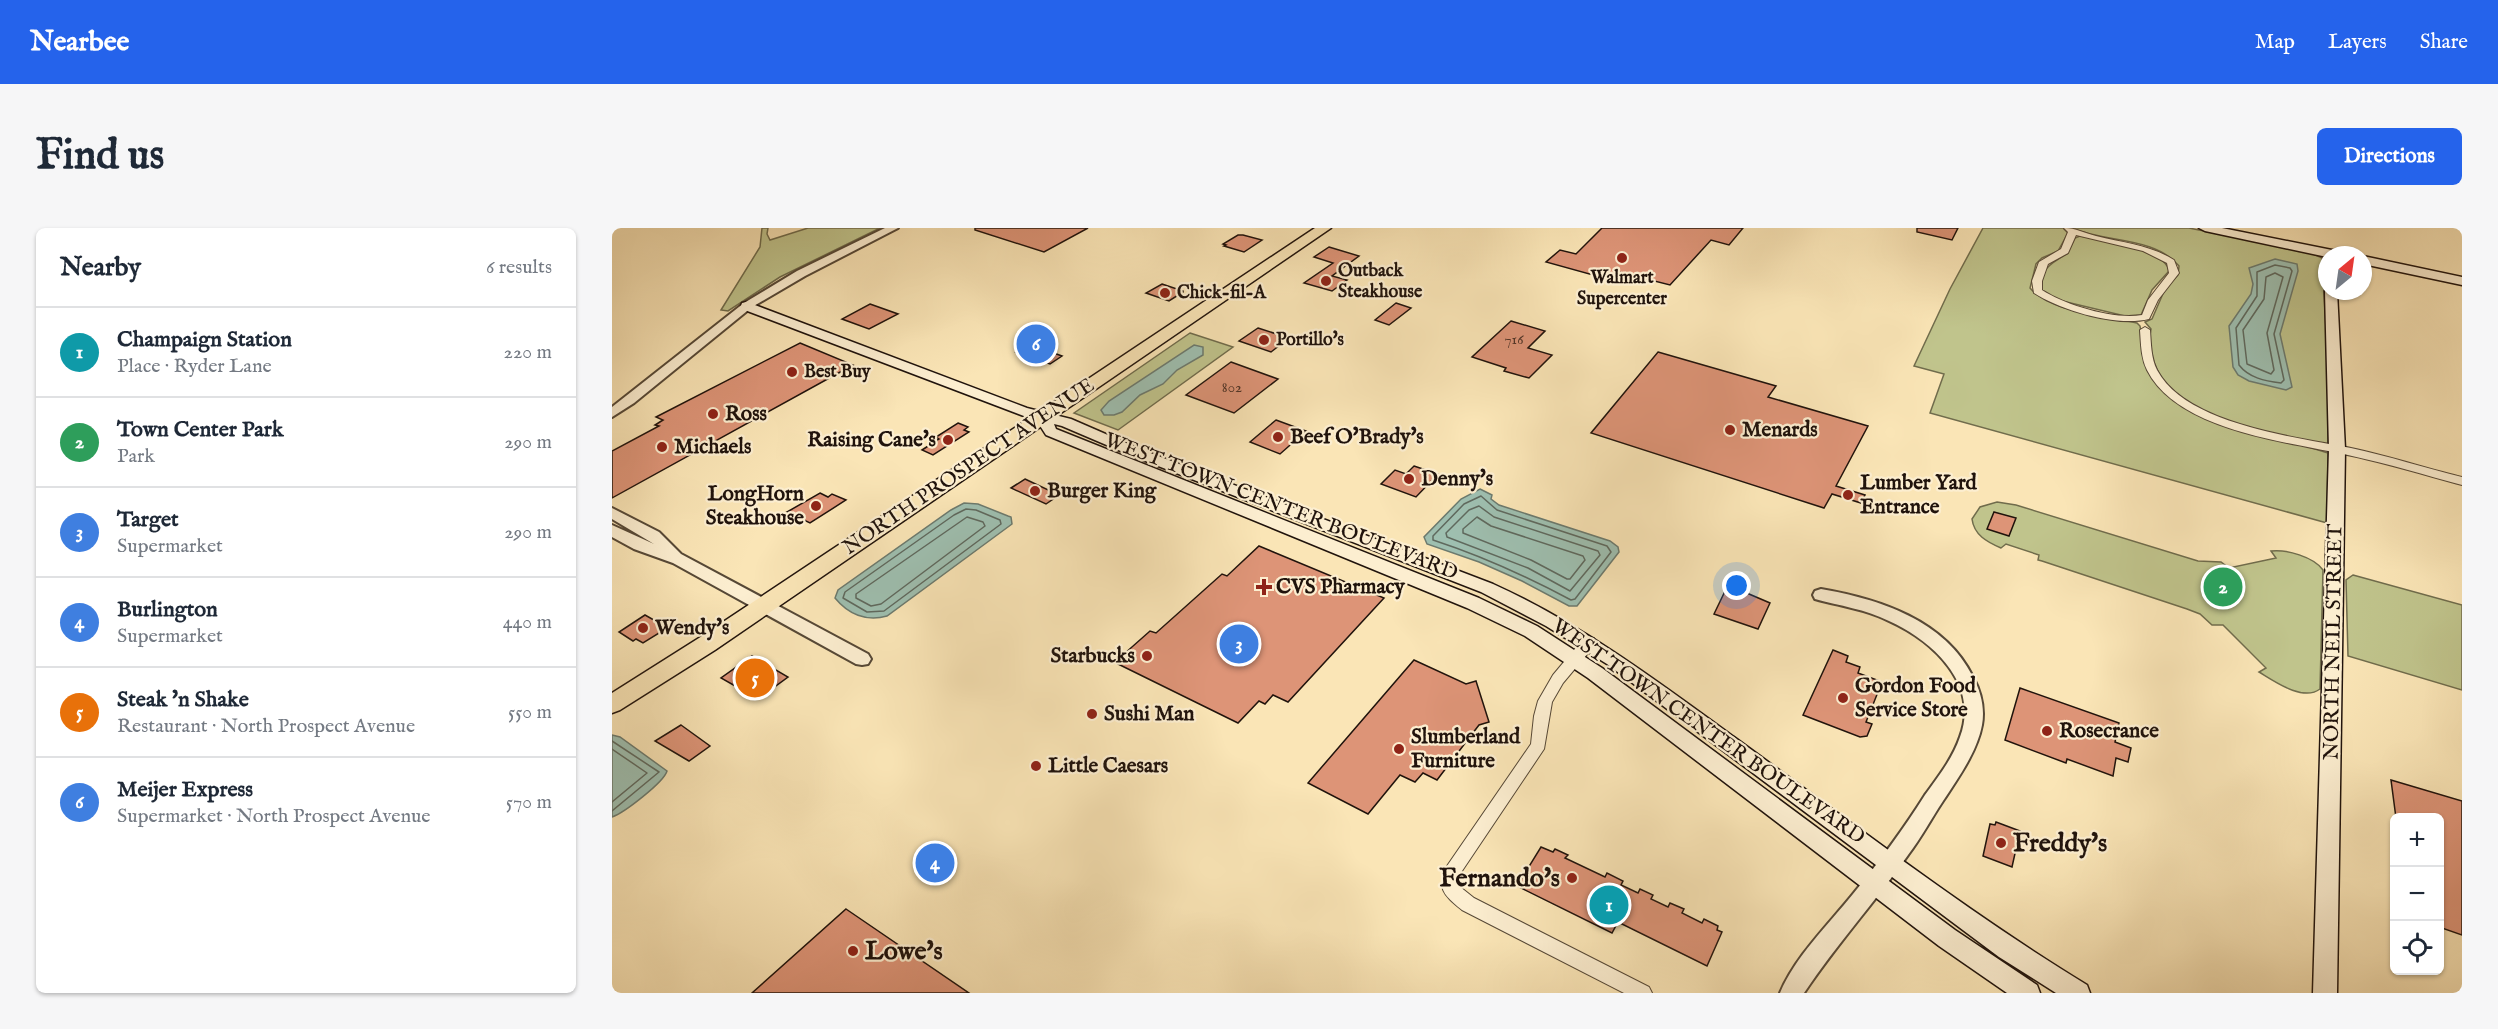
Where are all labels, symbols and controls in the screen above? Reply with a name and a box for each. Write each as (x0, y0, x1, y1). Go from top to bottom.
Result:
text: Nearbee (30, 25, 129, 60)
text: Map (2255, 29, 2295, 56)
text: Layers (2328, 29, 2387, 56)
text: Share (2420, 29, 2468, 56)
button: Directions (2317, 128, 2462, 185)
text: Find us (36, 130, 164, 183)
north arrow (2318, 246, 2372, 300)
text: Nearby (60, 251, 141, 284)
marker: Walmart Supercenter (1615, 251, 1629, 265)
text: 6 results (486, 255, 552, 280)
place label: Outback Steakhouse (1338, 260, 1423, 304)
place label: Walmart Supercenter (1577, 267, 1667, 311)
marker: Outback Steakhouse (1319, 274, 1333, 288)
place label: Chick-fil-A (1177, 282, 1267, 305)
marker: Chick-fil-A (1158, 286, 1172, 300)
pin: 6 (1016, 322, 1056, 366)
text: Champaign Station (117, 326, 292, 354)
place label: Portillo's (1276, 329, 1345, 352)
house number: 716 (1505, 330, 1524, 349)
marker: Portillo's (1257, 333, 1271, 347)
text: 1 (76, 340, 83, 365)
text: 220 m (504, 340, 552, 365)
text: Place · Ryder Lane (117, 354, 272, 379)
place label: Best Buy (804, 361, 872, 384)
marker: Best Buy (785, 365, 799, 379)
street label: NORTH PROSPECT AVENUE (838, 372, 1100, 562)
house number: 802 (1222, 378, 1242, 397)
place label: Ross (725, 401, 767, 428)
marker: Ross (706, 407, 720, 421)
text: Town Center Park (117, 416, 284, 444)
place label: Menards (1742, 417, 1818, 444)
marker: Menards (1723, 423, 1737, 437)
place label: Beef O'Brady's (1290, 424, 1424, 451)
place label: Raising Cane's (807, 427, 936, 454)
street label: WEST TOWN CENTER BOULEVARD (1100, 427, 1462, 587)
text: 2 (75, 430, 84, 455)
text: 290 m (504, 430, 552, 455)
marker: Beef O'Brady's (1271, 430, 1285, 444)
marker: Raising Cane's (941, 433, 955, 447)
place label: Michaels (674, 434, 751, 461)
marker: Michaels (655, 440, 669, 454)
text: Park (117, 444, 155, 469)
place label: Denny's (1421, 466, 1493, 493)
place label: Lumber Yard Entrance (1860, 470, 1978, 521)
marker: Denny's (1402, 472, 1416, 486)
place label: Burger King (1047, 478, 1157, 505)
place label: LongHorn Steakhouse (706, 481, 804, 532)
marker: Burger King (1028, 484, 1042, 498)
marker: Lumber Yard Entrance (1841, 488, 1855, 502)
marker: LongHorn Steakhouse (809, 499, 823, 513)
text: Target (117, 506, 179, 534)
text: 3 (76, 520, 83, 545)
text: 290 m (504, 520, 552, 545)
street label: NORTH NEIL STREET (2318, 523, 2350, 760)
text: Supermarket (117, 534, 223, 559)
pin: 2 (2204, 564, 2242, 610)
your location (1722, 571, 1751, 600)
place label: CVS Pharmacy (1276, 574, 1406, 601)
marker: CVS Pharmacy (1257, 580, 1271, 594)
text: Burlington (117, 596, 218, 624)
text: 4 (75, 610, 84, 635)
text: 440 m (503, 610, 552, 635)
street label: WEST TOWN CENTER BOULEVARD (1546, 613, 1870, 851)
place label: Wendy's (654, 615, 729, 642)
marker: Wendy's (636, 621, 650, 635)
pin: 3 (1220, 622, 1258, 666)
text: Supermarket (117, 624, 223, 649)
place label: Starbucks (1051, 643, 1135, 670)
marker: Starbucks (1140, 649, 1154, 663)
pin: 5 (736, 656, 774, 700)
place label: Gordon Food Service Store (1855, 673, 1977, 724)
text: Steak 'n Shake (117, 686, 249, 714)
marker: Gordon Food Service Store (1836, 691, 1850, 705)
text: 5 (76, 700, 83, 725)
text: 550 m (508, 700, 552, 725)
place label: Sushi Man (1104, 701, 1194, 728)
marker: Sushi Man (1085, 707, 1099, 721)
text: Restaurant · North Prospect Avenue (117, 714, 415, 739)
place label: Rosecrance (2059, 718, 2159, 745)
place label: Slumberland Furniture (1411, 724, 1521, 775)
marker: Rosecrance (2040, 724, 2054, 738)
marker: Slumberland Furniture (1392, 742, 1406, 756)
place label: Little Caesars (1048, 753, 1168, 780)
marker: Little Caesars (1029, 759, 1043, 773)
text: Meijer Express (117, 776, 253, 804)
text: 6 (75, 790, 84, 815)
text: 570 m (506, 790, 552, 815)
text: Supermarket · North Prospect Avenue (117, 804, 430, 829)
map controls (2390, 813, 2444, 975)
button: + (2390, 813, 2444, 867)
place label: Freddy's (2013, 827, 2107, 860)
marker: Freddy's (1994, 836, 2008, 850)
pin: 4 (916, 840, 954, 886)
place label: Fernando's (1439, 862, 1560, 895)
button: − (2390, 867, 2444, 921)
marker: Fernando's (1565, 871, 1579, 885)
pin: 1 (1590, 882, 1628, 928)
button: locate (2390, 921, 2444, 975)
place label: Lowe's (865, 935, 943, 968)
marker: Lowe's (846, 944, 860, 958)

